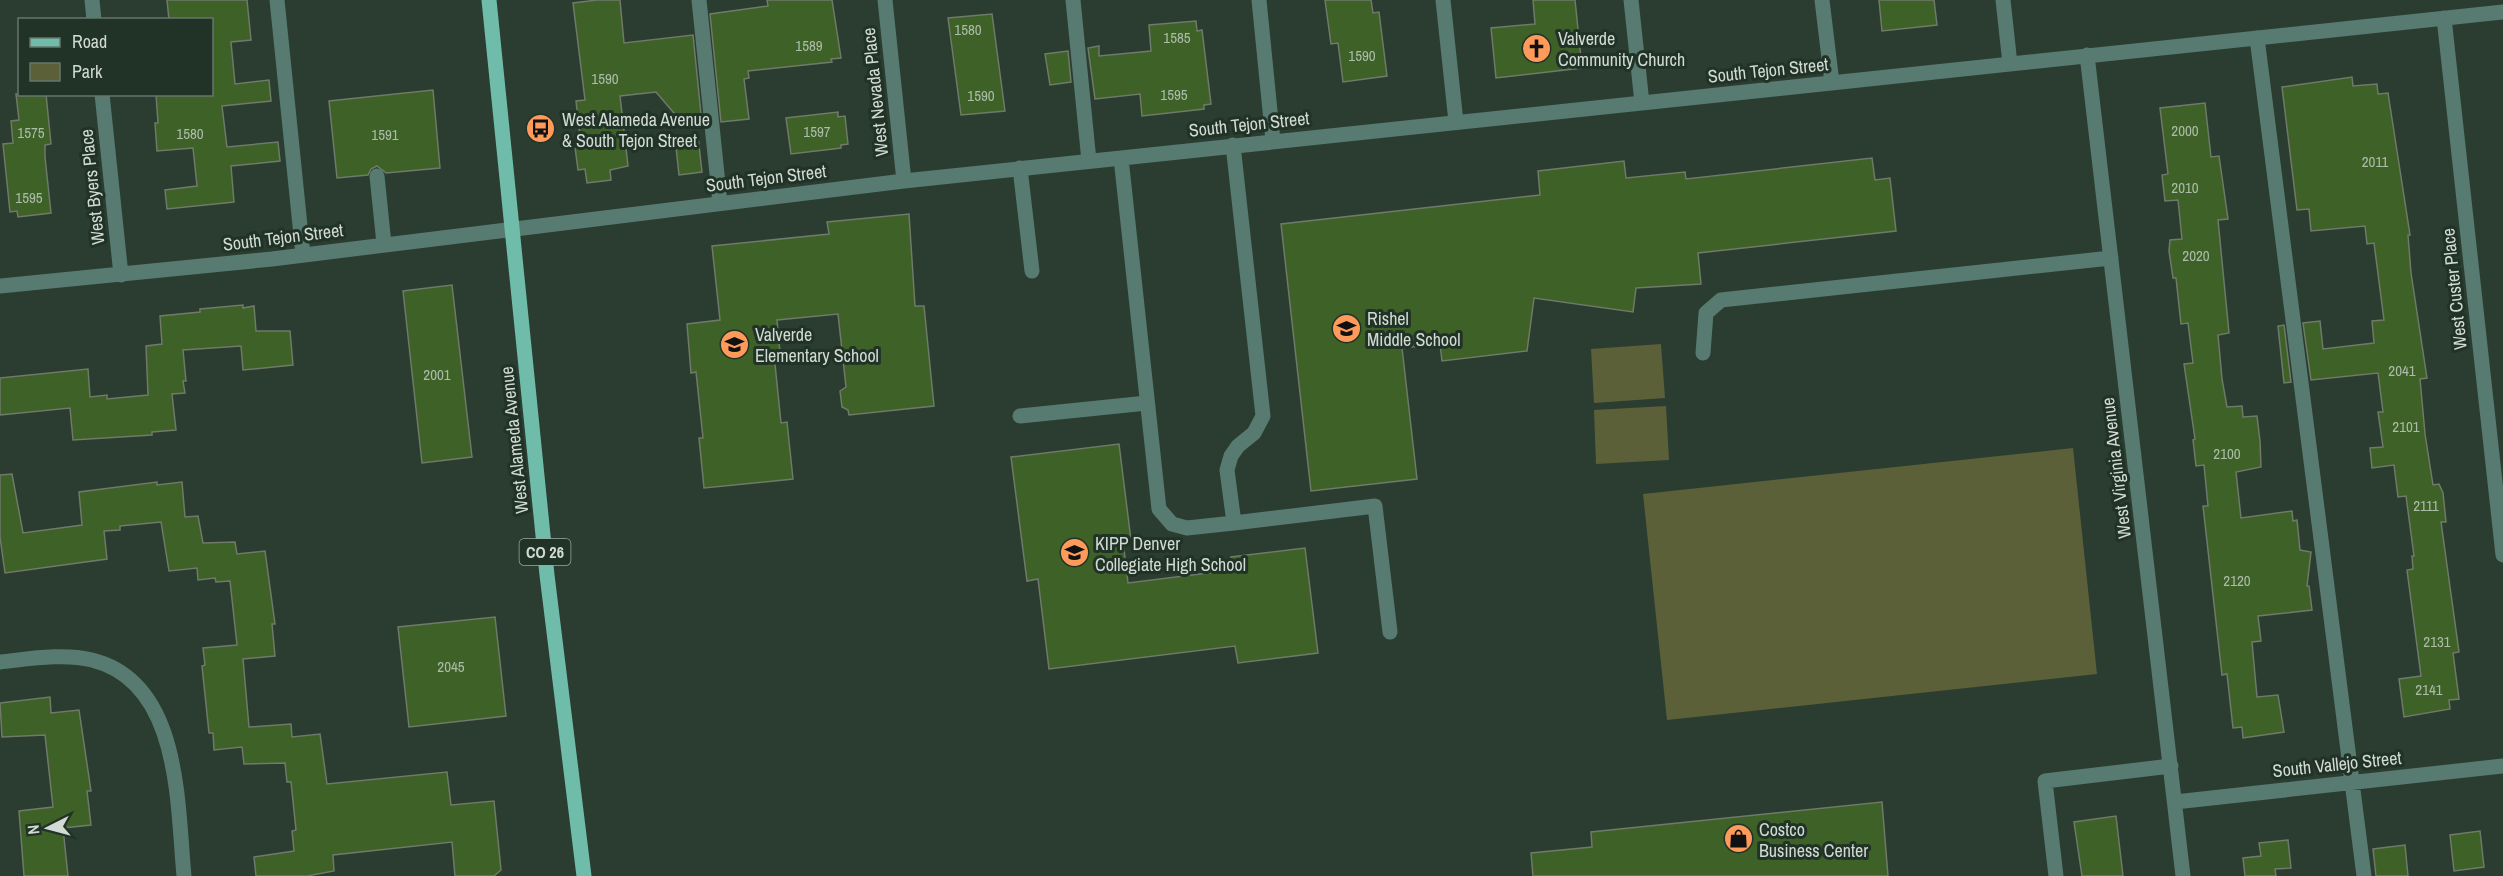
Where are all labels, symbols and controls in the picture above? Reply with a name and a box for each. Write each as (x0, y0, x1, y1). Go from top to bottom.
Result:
legend (18, 18, 213, 96)
house number: 1580 (954, 19, 982, 40)
street label: West Nevada Place (856, 26, 894, 158)
place label: Valverde Community Church (1558, 26, 1685, 72)
house number: 1585 (1163, 27, 1191, 48)
text: Road (72, 29, 107, 54)
church icon: Valverde Community Church (1521, 32, 1553, 64)
house number: 1589 (795, 35, 823, 56)
house number: 1590 (1348, 45, 1376, 66)
street label: South Tejon Street (1706, 51, 1830, 89)
text: Park (72, 59, 103, 84)
house number: 1590 (591, 68, 619, 89)
house number: 1595 (1160, 84, 1188, 105)
house number: 1590 (967, 85, 995, 106)
street label: South Tejon Street (1187, 105, 1311, 143)
place label: West Alameda Avenue & South Tejon Street (562, 107, 710, 153)
bus stop icon: West Alameda Avenue & South Tejon Street (525, 113, 557, 145)
house number: 2000 (2171, 120, 2199, 141)
house number: 1597 (803, 121, 831, 142)
house number: 1575 (17, 122, 45, 143)
house number: 1580 (176, 123, 204, 144)
house number: 1591 (371, 124, 399, 145)
street label: West Byers Place (73, 128, 111, 246)
house number: 2011 (2362, 151, 2388, 172)
street label: South Tejon Street (704, 158, 828, 198)
house number: 2010 (2171, 177, 2199, 198)
house number: 1595 (15, 187, 43, 208)
street label: South Tejon Street (221, 217, 345, 257)
street label: West Custer Place (2435, 227, 2473, 351)
house number: 2020 (2182, 245, 2210, 266)
place label: Rishel Middle School (1367, 306, 1461, 352)
school or university icon: Rishel Middle School (1330, 312, 1362, 344)
place label: Valverde Elementary School (755, 322, 879, 368)
school or university icon: Valverde Elementary School (718, 328, 750, 360)
house number: 2041 (2388, 360, 2416, 381)
house number: 2001 (423, 364, 451, 385)
street label: West Alameda Avenue (494, 365, 534, 515)
street label: West Virginia Avenue (2095, 396, 2137, 540)
house number: 2101 (2392, 416, 2420, 437)
house number: 2100 (2213, 443, 2241, 464)
house number: 2111 (2413, 495, 2439, 516)
place label: KIPP Denver Collegiate High School (1095, 531, 1246, 577)
school or university icon: KIPP Denver Collegiate High School (1058, 537, 1090, 569)
road number: CO 26 (520, 539, 570, 565)
house number: 2120 (2223, 570, 2251, 591)
house number: 2131 (2423, 631, 2451, 652)
house number: 2045 (437, 656, 465, 677)
house number: 2141 (2415, 679, 2443, 700)
street label: South Vallejo Street (2271, 745, 2403, 783)
north arrow (18, 798, 78, 858)
place label: Costco Business Center (1759, 817, 1868, 863)
shop icon: Costco Business Center (1722, 823, 1754, 855)
text: N (22, 824, 45, 835)

